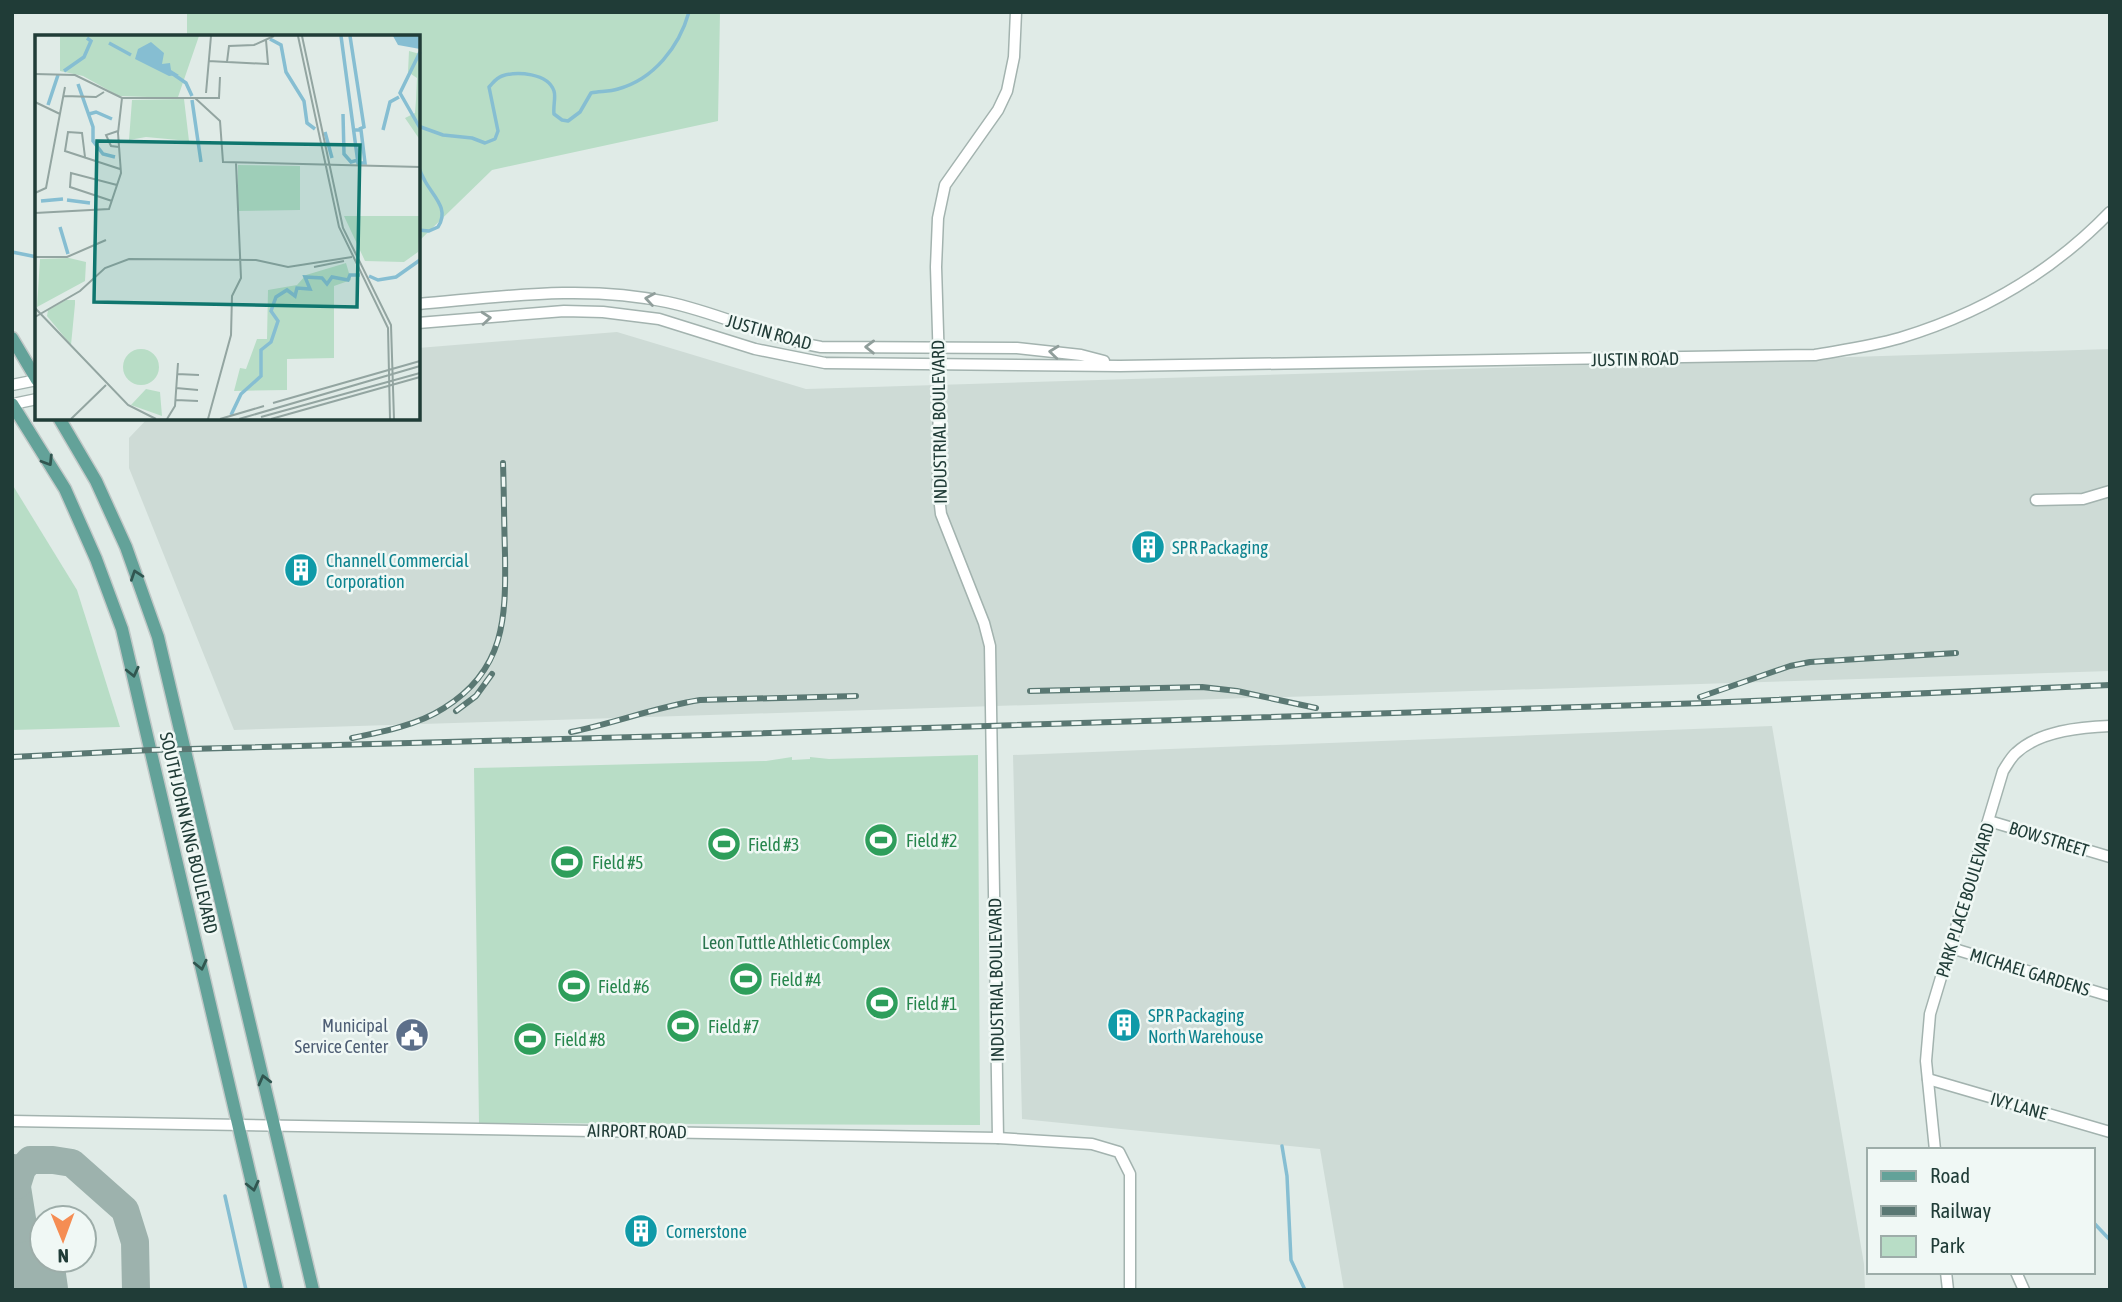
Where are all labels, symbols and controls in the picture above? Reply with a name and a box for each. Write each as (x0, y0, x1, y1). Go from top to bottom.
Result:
inset map (35, 35, 420, 420)
one-way arrow (644, 292, 656, 307)
street label: JUSTIN ROAD (724, 310, 814, 354)
one-way arrow (481, 311, 492, 326)
one-way arrow (865, 339, 875, 355)
street label: INDUSTRIAL BOULEVARD (927, 340, 951, 504)
one-way arrow (1048, 345, 1060, 360)
street label: JUSTIN ROAD (1591, 348, 1679, 370)
one-way arrow (40, 454, 53, 467)
building icon: SPR Packaging (1129, 528, 1167, 566)
place label: SPR Packaging (1172, 537, 1268, 558)
place label: Channell Commercial Corporation (326, 550, 469, 592)
building icon: Channell Commercial Corporation (282, 551, 320, 589)
one-way arrow (130, 569, 144, 581)
one-way arrow (124, 666, 139, 678)
street label: SOUTH JOHN KING BOULEVARD (156, 730, 222, 936)
street label: BOW STREET (2007, 817, 2091, 861)
street label: PARK PLACE BOULEVARD (1931, 820, 1999, 980)
sports icon: Field #2 (862, 821, 900, 859)
sports icon: Field #3 (705, 825, 743, 863)
place label: Field #2 (906, 830, 958, 851)
place label: Field #3 (748, 834, 800, 855)
sports icon: Field #5 (548, 843, 586, 881)
place label: Field #5 (592, 852, 644, 873)
street label: INDUSTRIAL BOULEVARD (984, 898, 1008, 1062)
park label: Leon Tuttle Athletic Complex (702, 932, 890, 953)
street label: MICHAEL GARDENS (1967, 944, 2093, 1000)
one-way arrow (193, 959, 208, 971)
sports icon: Field #4 (727, 960, 765, 998)
sports icon: Field #6 (555, 967, 593, 1005)
place label: Field #4 (770, 969, 822, 990)
place label: Field #6 (598, 976, 650, 997)
sports icon: Field #1 (863, 984, 901, 1022)
place label: Field #1 (906, 993, 958, 1014)
place label: SPR Packaging North Warehouse (1148, 1005, 1263, 1047)
building icon: SPR Packaging North Warehouse (1105, 1006, 1143, 1044)
sports icon: Field #7 (664, 1007, 702, 1045)
place label: Municipal Service Center (295, 1015, 389, 1057)
public building icon: Municipal Service Center (393, 1016, 431, 1054)
place label: Field #7 (708, 1016, 760, 1037)
sports icon: Field #8 (511, 1020, 549, 1058)
place label: Field #8 (554, 1029, 606, 1050)
one-way arrow (258, 1074, 272, 1086)
street label: IVY LANE (1988, 1088, 2050, 1124)
street label: AIRPORT ROAD (587, 1120, 687, 1142)
legend (1867, 1148, 2094, 1274)
text: Road (1930, 1163, 1970, 1187)
one-way arrow (245, 1180, 259, 1192)
text: Railway (1930, 1198, 1992, 1222)
north arrow (28, 1204, 98, 1274)
building icon: Cornerstone (622, 1212, 660, 1250)
place label: Cornerstone (666, 1221, 747, 1242)
text: Park (1930, 1233, 1965, 1257)
text: N (57, 1245, 69, 1267)

